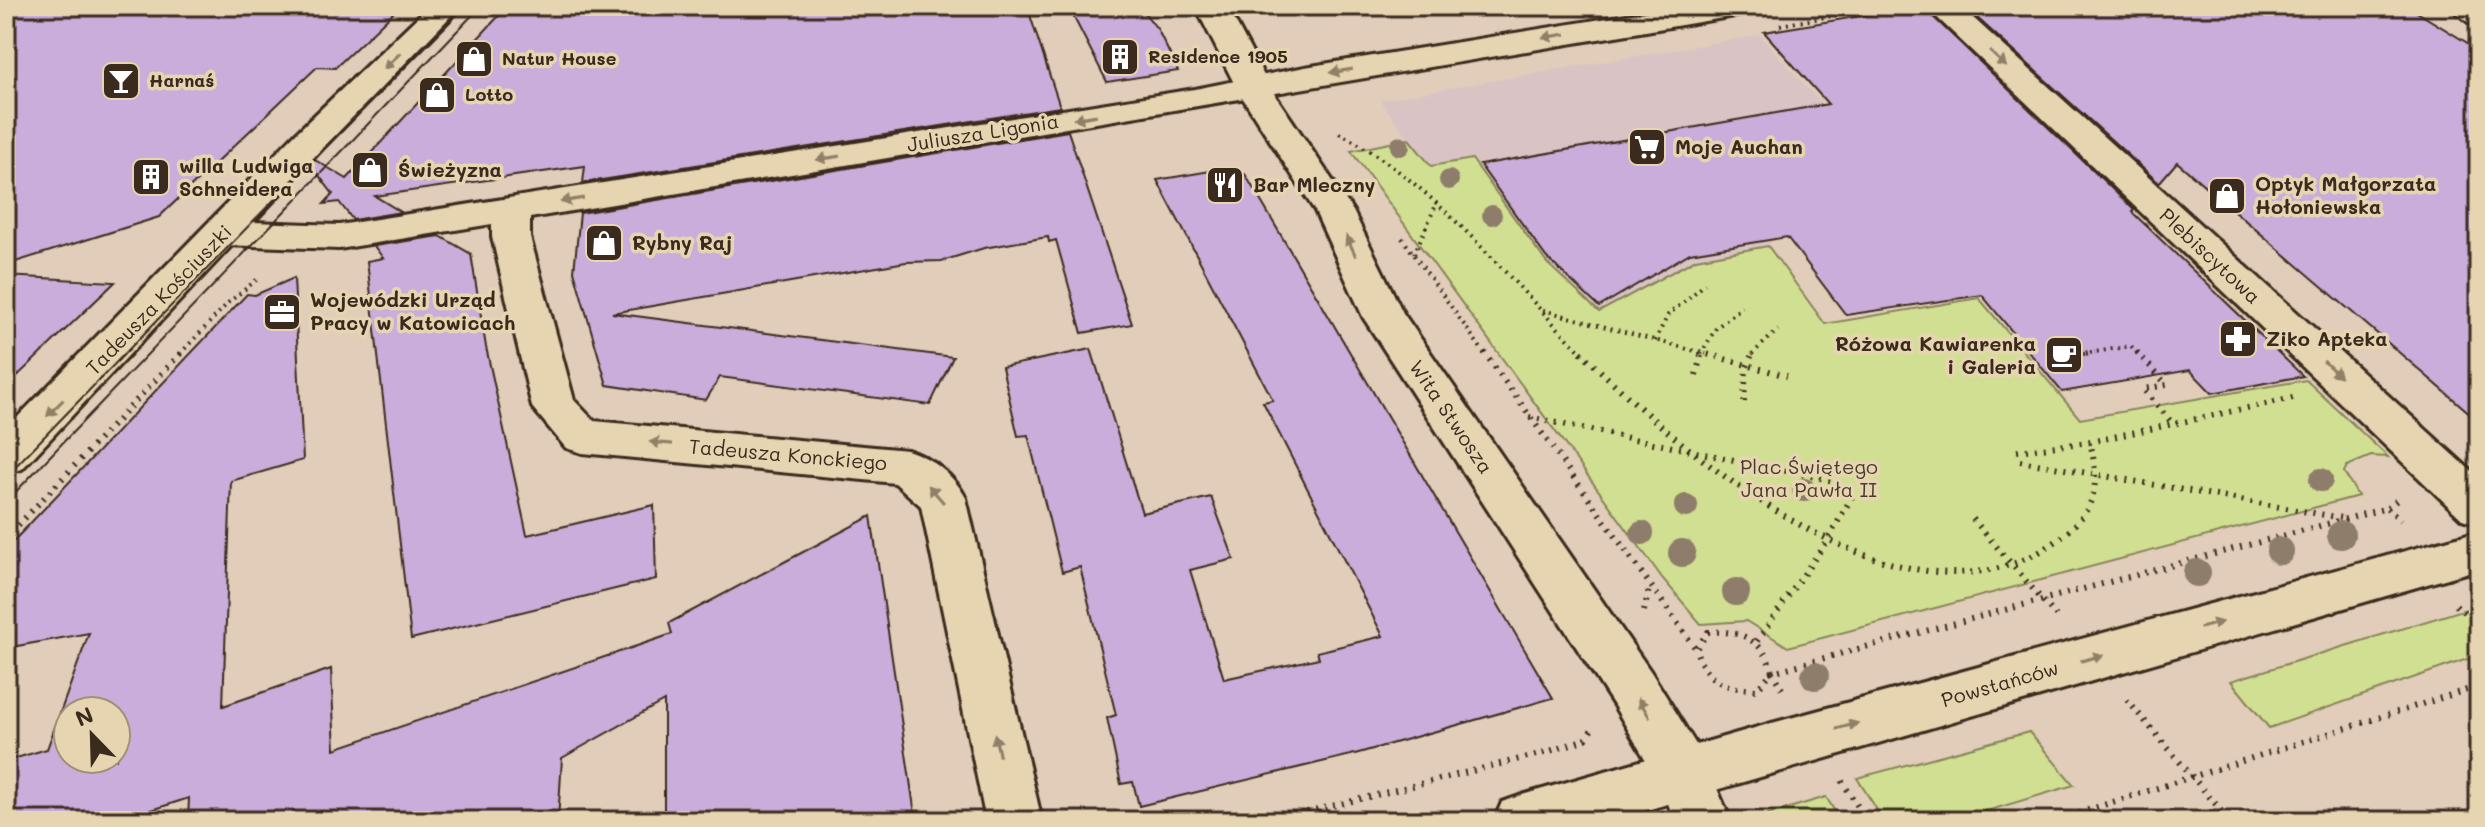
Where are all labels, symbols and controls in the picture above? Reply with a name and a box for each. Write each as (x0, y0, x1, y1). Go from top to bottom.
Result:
one-way arrow (1541, 30, 1566, 43)
building icon: Residence 1905 (1099, 36, 1141, 78)
shop icon: Natur House (453, 38, 495, 80)
place label: Residence 1905 (1148, 44, 1288, 68)
place label: Natur House (502, 46, 617, 70)
one-way arrow (1988, 50, 2007, 68)
one-way arrow (383, 51, 402, 69)
bar icon: Harnaś (100, 60, 142, 102)
one-way arrow (1328, 65, 1353, 78)
place label: Harnaś (149, 68, 214, 92)
shop icon: Lotto (416, 74, 458, 116)
place label: Lotto (465, 82, 513, 106)
street label: Juliusza Ligonia (905, 107, 1061, 157)
one-way arrow (1072, 111, 1097, 124)
supermarket icon: Moje Auchan (1626, 126, 1668, 168)
place label: Moje Auchan (1675, 133, 1803, 159)
shop icon: Świeżyzna (349, 149, 391, 191)
place label: willa Ludwiga Schneidera (179, 152, 314, 201)
one-way arrow (815, 152, 840, 165)
building icon: willa Ludwiga Schneidera (130, 156, 172, 198)
place label: Świeżyzna (398, 156, 502, 182)
restaurant icon: Bar Mleczny (1204, 164, 1246, 206)
place label: Optyk Małgorzata Hołoniewska (2255, 170, 2436, 219)
place label: Bar Mleczny (1253, 171, 1376, 197)
shop icon: Optyk Małgorzata Hołoniewska (2206, 175, 2248, 217)
one-way arrow (559, 194, 584, 206)
street label: Plebiscytowa (2155, 202, 2267, 309)
street label: Tadeusza Kościuszki (80, 219, 237, 380)
shop icon: Rybny Raj (583, 222, 625, 264)
place label: Rybny Raj (632, 229, 733, 255)
one-way arrow (1344, 235, 1358, 258)
place label: Wojewódzki Urząd Pracy w Katowicach (310, 286, 515, 335)
office icon: Wojewódzki Urząd Pracy w Katowicach (261, 291, 303, 333)
pharmacy icon: Ziko Apteka (2217, 318, 2259, 360)
place label: Ziko Apteka (2266, 325, 2387, 351)
place label: Różowa Kawiarenka i Galeria (1835, 330, 2036, 379)
cafe icon: Różowa Kawiarenka i Galeria (2043, 334, 2085, 376)
street label: Wita Stwosza (1404, 354, 1500, 478)
one-way arrow (2322, 360, 2341, 378)
one-way arrow (46, 398, 65, 417)
street label: Tadeusza Konckiego (688, 432, 888, 476)
one-way arrow (648, 437, 673, 450)
park label: Plac Świętego Jana Pawła II (1740, 453, 1878, 502)
one-way arrow (927, 484, 945, 504)
one-way arrow (2200, 618, 2224, 631)
one-way arrow (2081, 651, 2105, 664)
street label: Powstańców (1938, 654, 2061, 712)
north arrow (52, 695, 132, 775)
one-way arrow (1637, 697, 1651, 719)
text: N (71, 700, 97, 733)
one-way arrow (1835, 719, 1859, 732)
one-way arrow (990, 732, 1003, 757)

